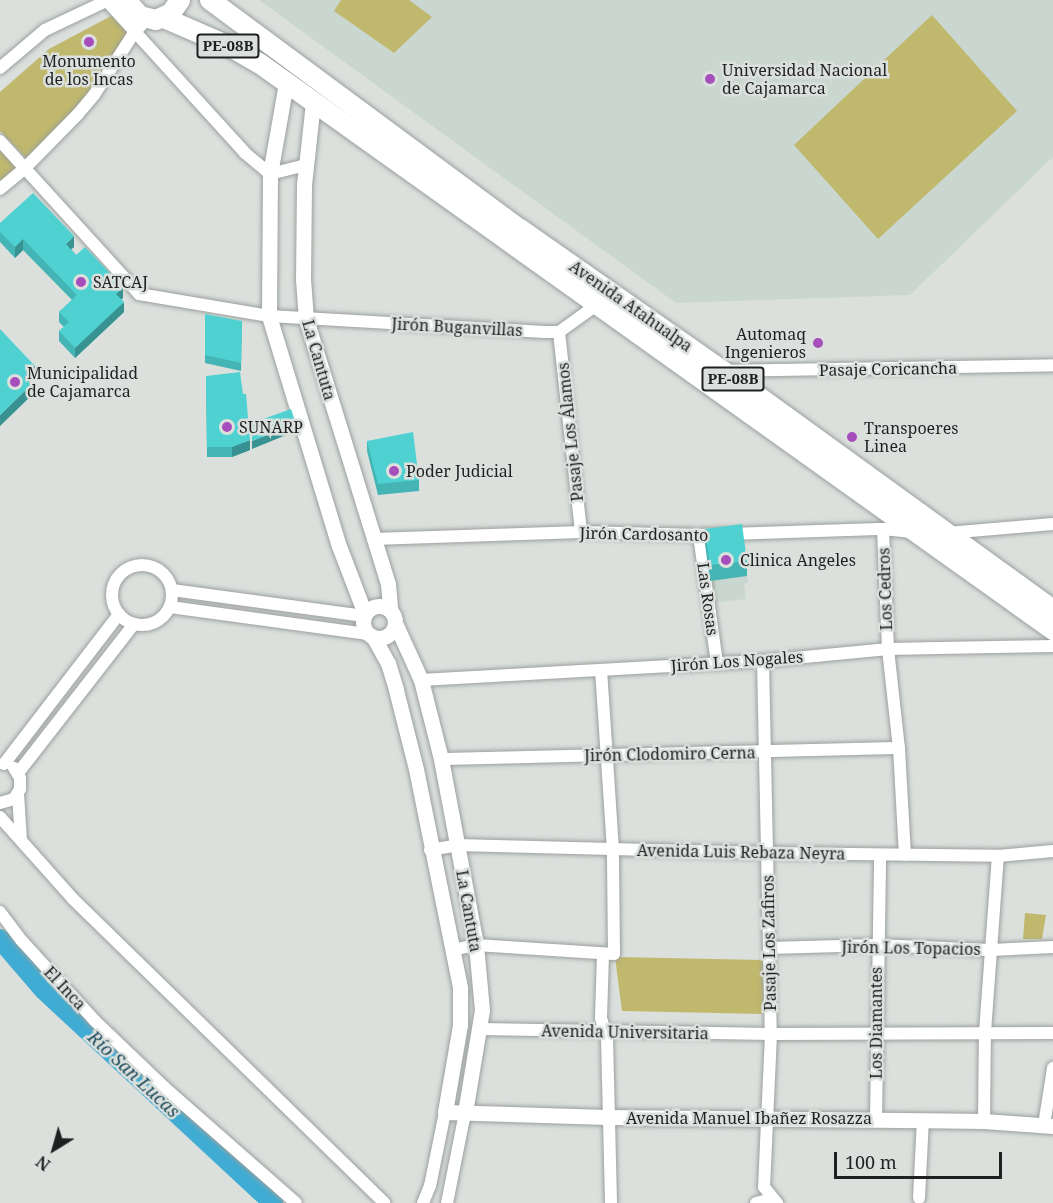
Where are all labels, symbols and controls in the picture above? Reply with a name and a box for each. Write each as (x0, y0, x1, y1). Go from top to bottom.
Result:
road number: PE-08B (195, 34, 261, 58)
marker: Monumento de los Incas (82, 35, 96, 49)
place label: Monumento de los Incas (42, 51, 136, 89)
place label: Universidad Nacional de Cajamarca (722, 60, 887, 98)
marker: Universidad Nacional de Cajamarca (703, 72, 717, 86)
street label: Avenida Atahualpa (566, 256, 696, 356)
place label: SATCAJ (93, 272, 148, 292)
marker: SATCAJ (74, 275, 88, 289)
street label: Jirón Buganvillas (391, 314, 523, 340)
street label: La Cantuta (298, 318, 340, 402)
place label: Automaq Ingenieros (725, 324, 806, 362)
marker: Automaq Ingenieros (811, 336, 825, 350)
street label: Pasaje Coricancha (819, 358, 957, 380)
street label: Pasaje Los Álamos (553, 361, 587, 503)
place label: Municipalidad de Cajamarca (27, 363, 138, 401)
road number: PE-08B (700, 367, 766, 391)
marker: Municipalidad de Cajamarca (8, 375, 22, 389)
place label: SUNARP (239, 417, 303, 437)
place label: Transpoeres Linea (864, 418, 958, 456)
marker: SUNARP (220, 420, 234, 434)
marker: Transpoeres Linea (845, 430, 859, 444)
place label: Poder Judicial (406, 461, 513, 481)
marker: Poder Judicial (387, 464, 401, 478)
street label: Jirón Cardosanto (579, 523, 709, 545)
street label: Los Cedros (874, 547, 896, 631)
place label: Clinica Angeles (740, 550, 856, 570)
marker: Clinica Angeles (717, 551, 735, 569)
street label: Las Rosas (693, 561, 723, 637)
street label: Jirón Los Nogales (670, 647, 804, 675)
street label: Jirón Clodomiro Cerna (584, 743, 756, 765)
street label: Avenida Luis Rebaza Neyra (637, 841, 845, 863)
street label: La Cantuta (452, 869, 486, 953)
street label: Pasaje Los Zafiros (758, 875, 780, 1011)
street label: Jirón Los Topacios (841, 937, 981, 959)
street label: El Inca (40, 962, 90, 1014)
street label: Los Diamantes (866, 967, 886, 1079)
street label: Avenida Universitaria (541, 1021, 709, 1043)
water label: Río San Lucas (84, 1026, 184, 1122)
street label: Avenida Manuel Ibañez Rosazza (626, 1108, 872, 1128)
north arrow (24, 1119, 84, 1179)
scale bar (837, 1140, 1005, 1178)
text: 100 m (845, 1150, 897, 1174)
text: N (32, 1151, 55, 1176)

